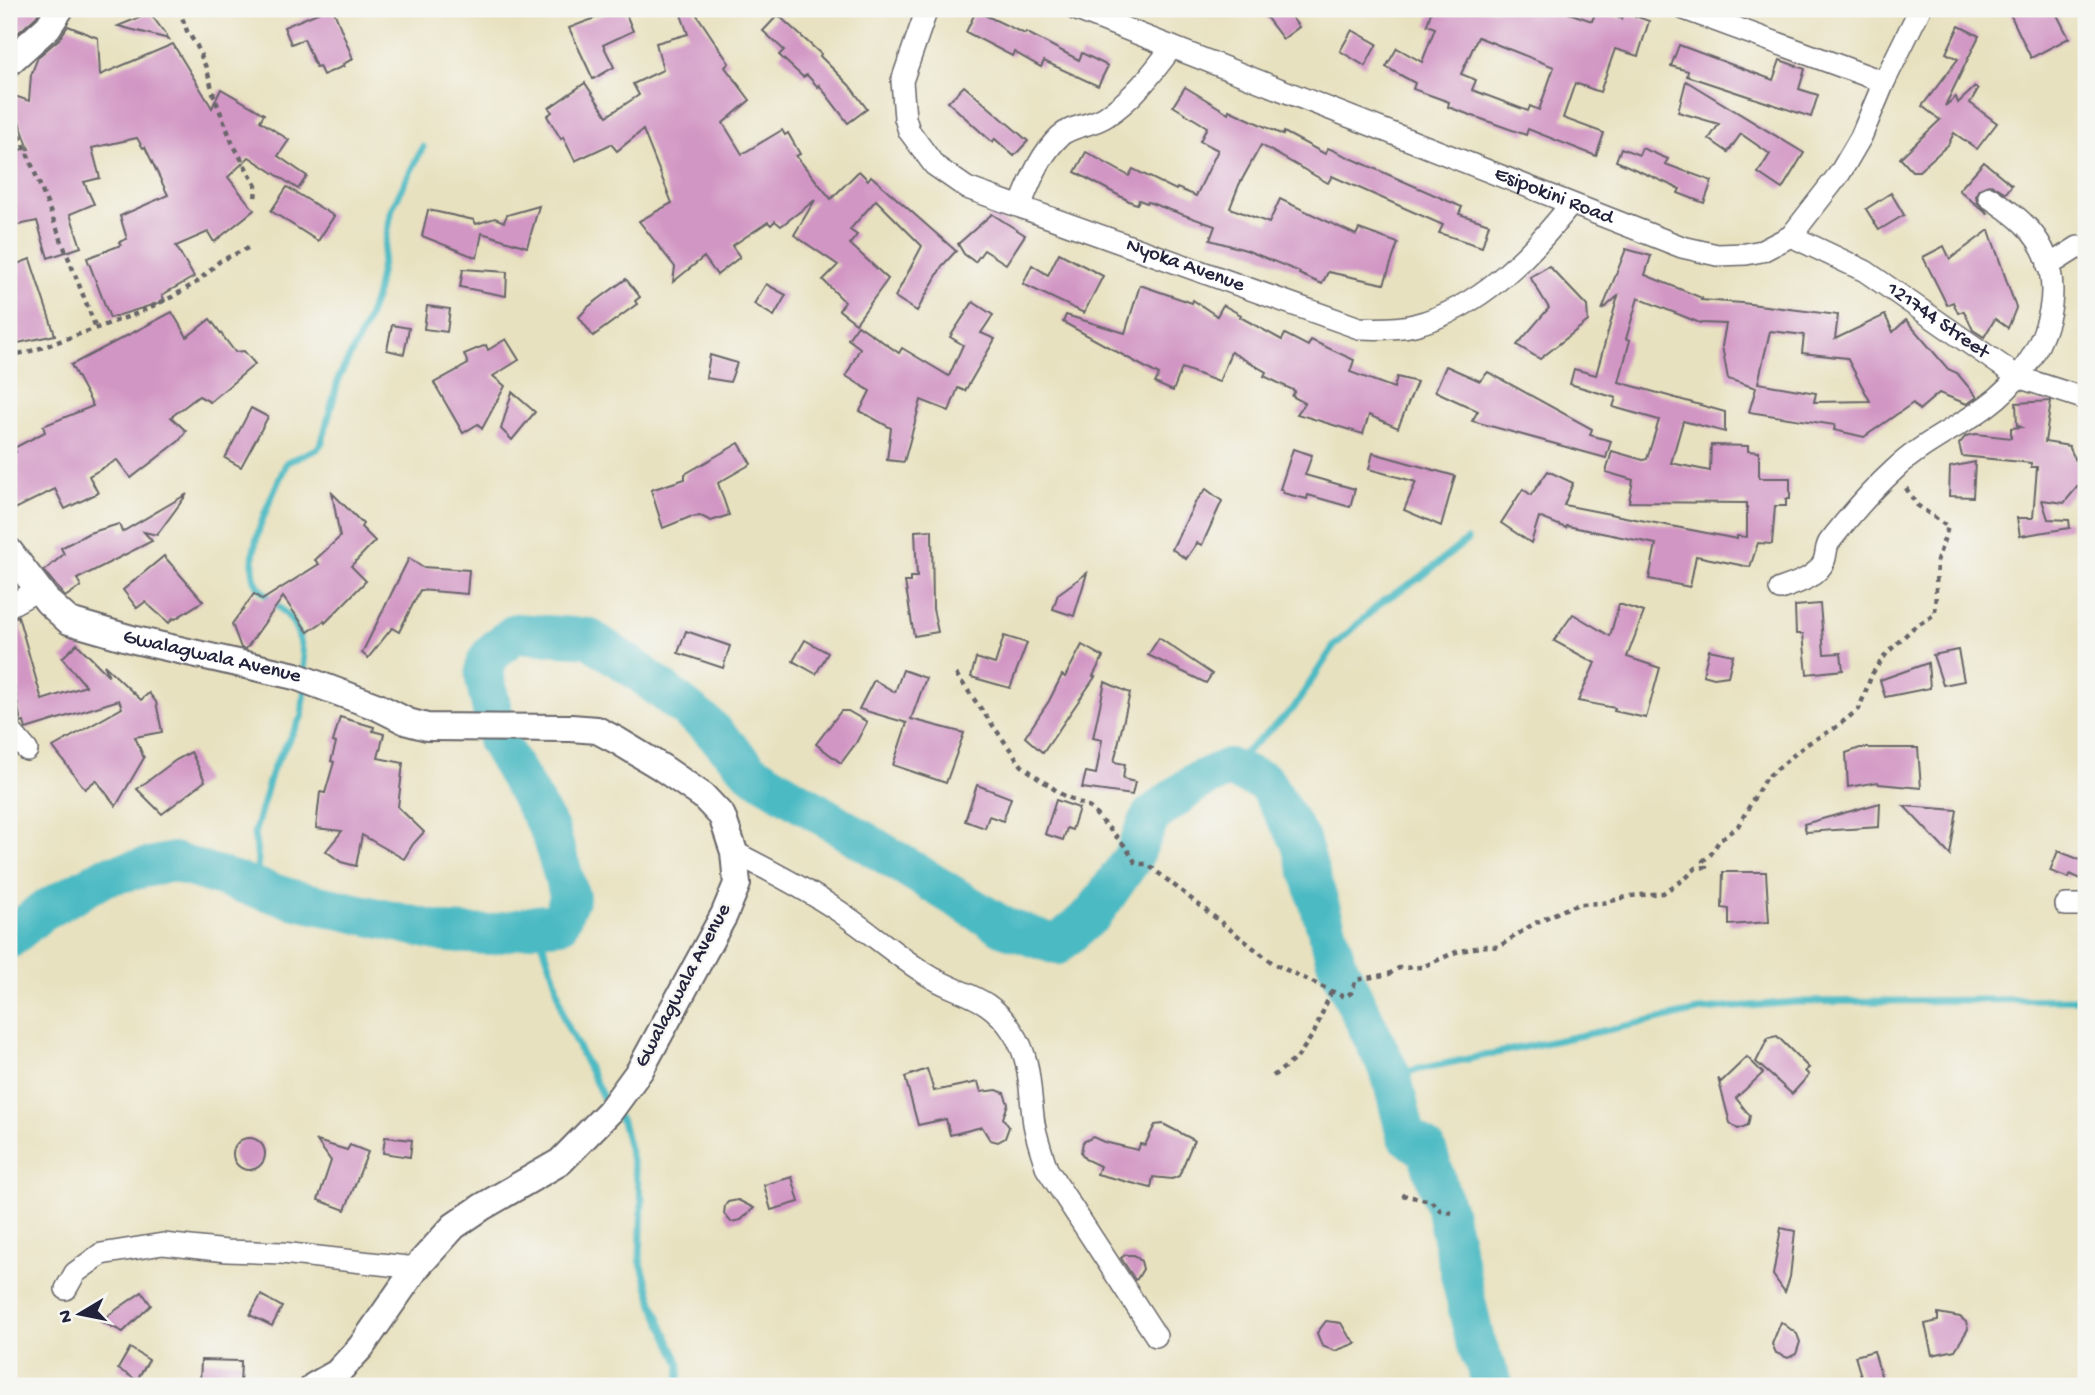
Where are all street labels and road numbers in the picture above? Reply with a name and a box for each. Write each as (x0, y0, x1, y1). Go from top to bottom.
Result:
street label: Esipokini Road (1490, 162, 1618, 232)
street label: Nyoka Avenue (1122, 233, 1249, 299)
street label: 121744 Street (1881, 276, 1996, 367)
street label: Gwalagwala Avenue (120, 625, 306, 690)
street label: Gwalagwala Avenue (630, 899, 738, 1072)

